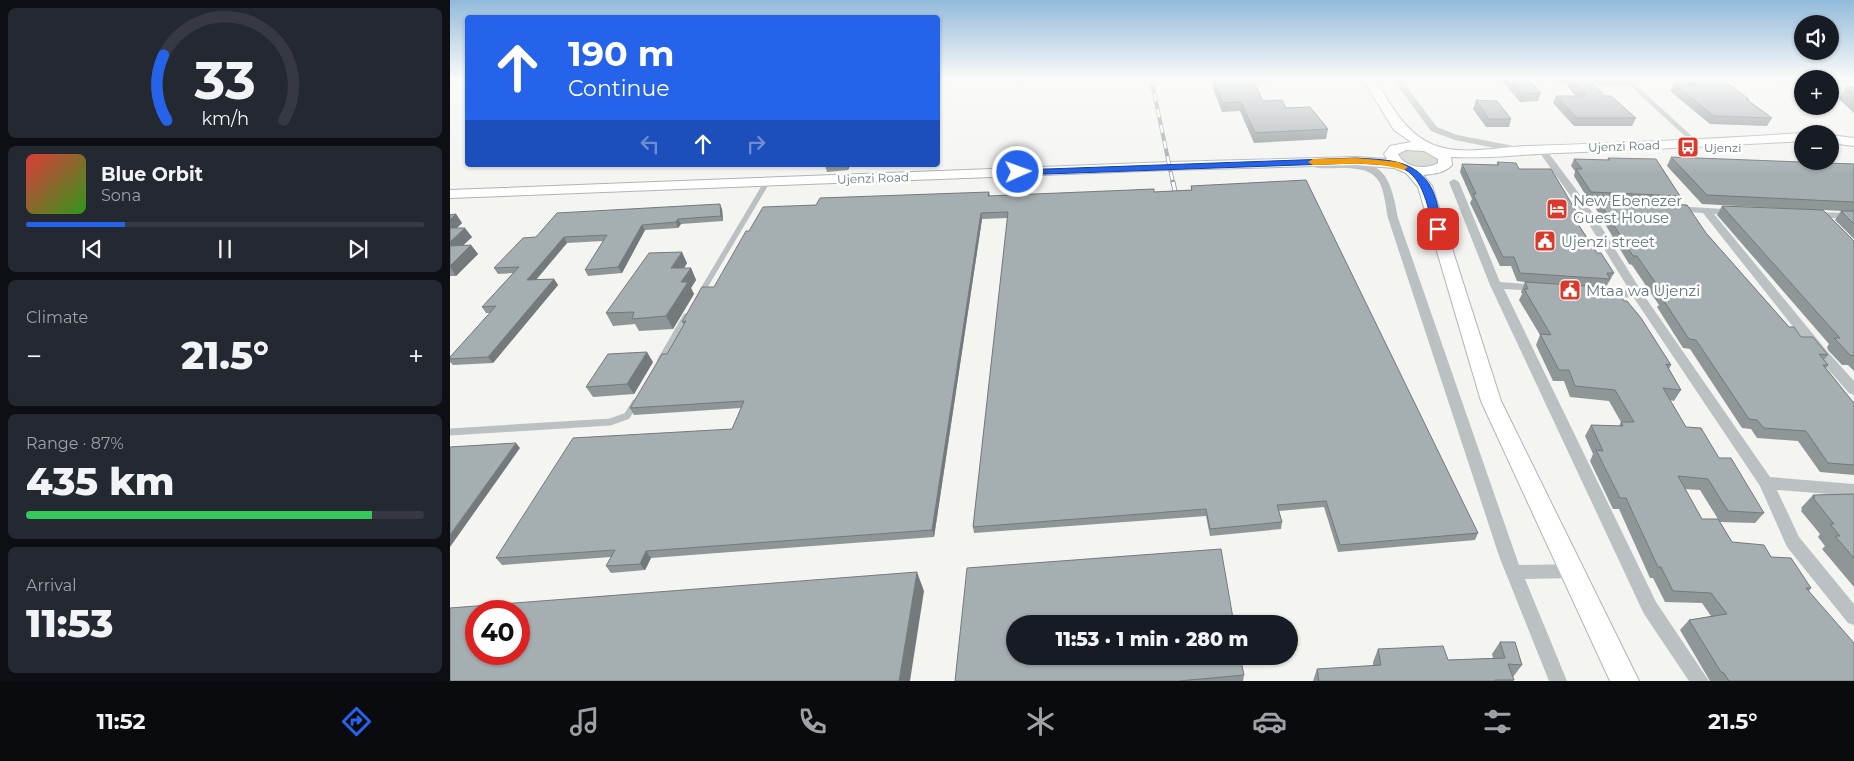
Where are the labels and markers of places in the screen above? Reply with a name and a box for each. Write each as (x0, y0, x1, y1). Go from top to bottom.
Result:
bus stop icon: Ujenzi (1676, 135, 1700, 159)
place label: Ujenzi (1704, 140, 1741, 155)
place label: New Ebenezer Guest House (1573, 191, 1682, 227)
hotel icon: New Ebenezer Guest House (1545, 197, 1569, 221)
pin (1417, 208, 1459, 250)
public building icon: Ujenzi street (1533, 229, 1557, 253)
place label: Ujenzi street (1561, 232, 1655, 251)
public building icon: Mtaa wa Ujenzi (1558, 278, 1582, 302)
place label: Mtaa wa Ujenzi (1586, 281, 1700, 300)

